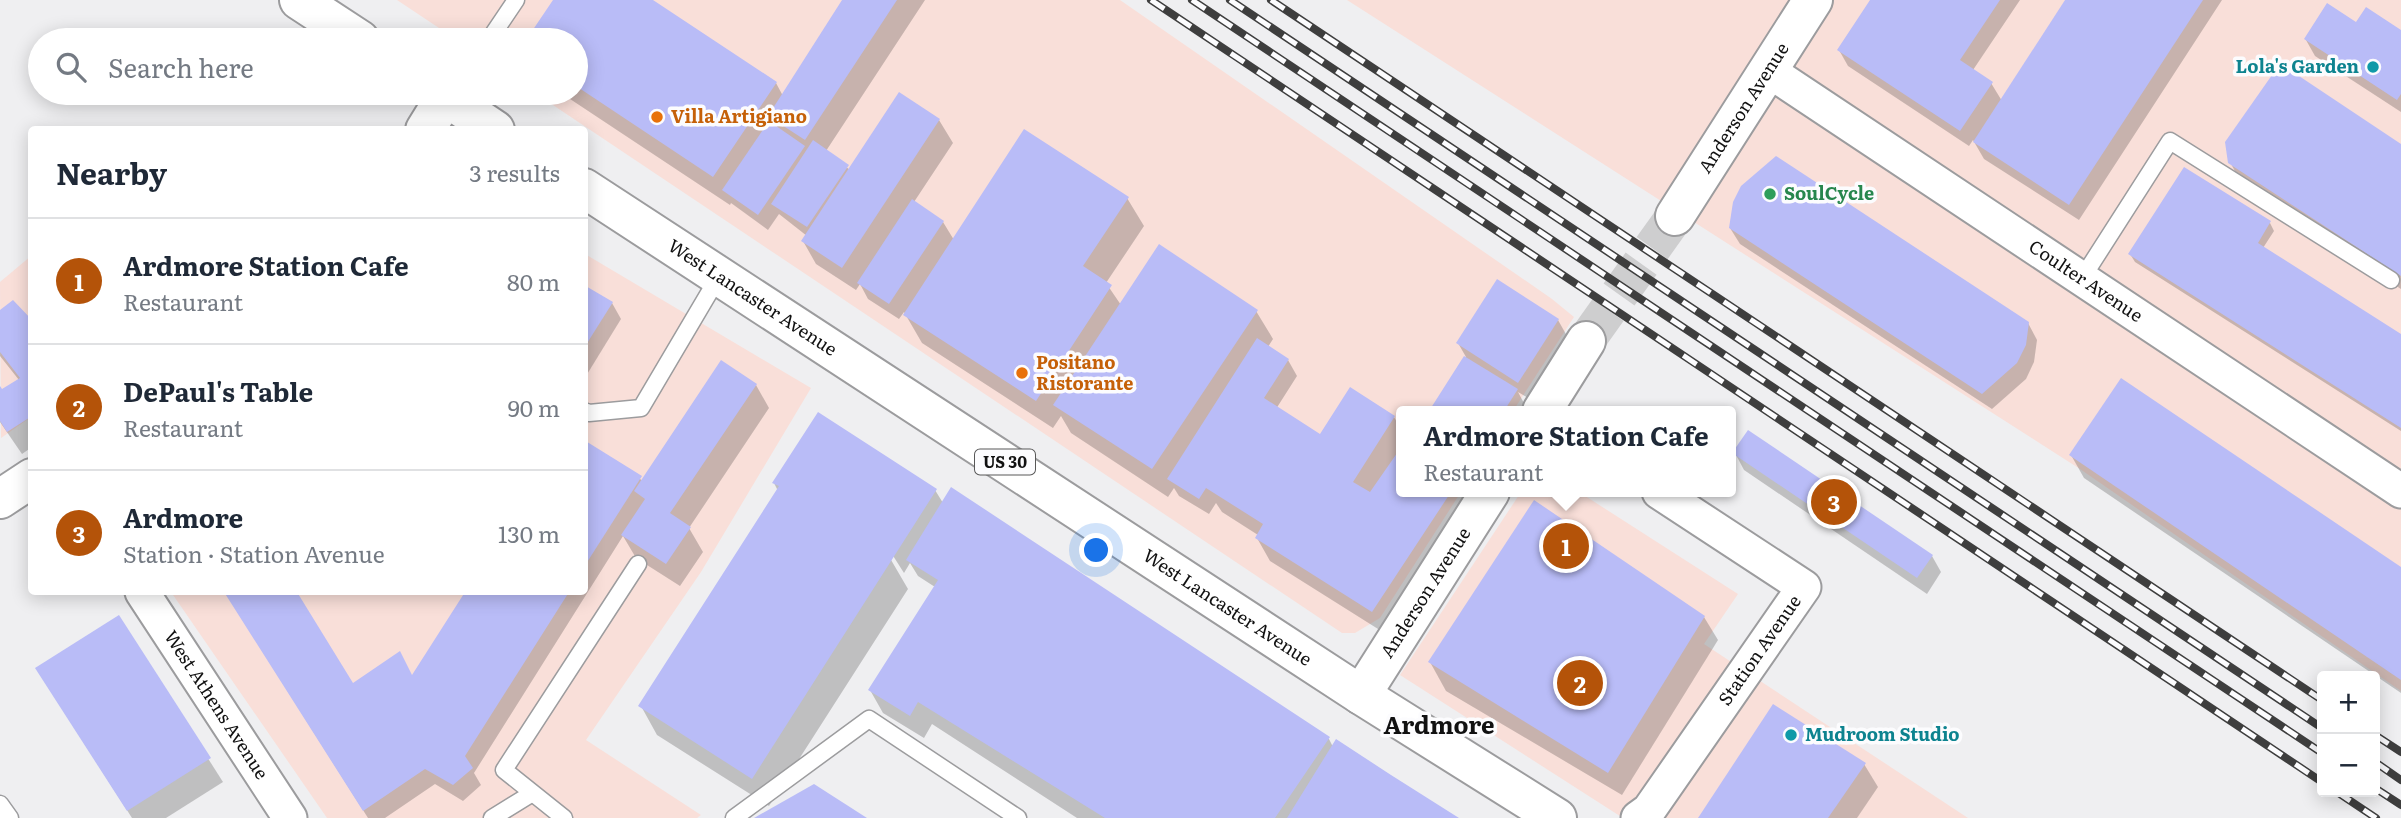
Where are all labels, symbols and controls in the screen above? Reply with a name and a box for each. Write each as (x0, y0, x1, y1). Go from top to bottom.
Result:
search box (28, 28, 588, 105)
street label: Anderson Avenue (1691, 37, 1795, 178)
text: Search here (108, 47, 254, 86)
icon: search (52, 48, 90, 86)
place label: Lola's Garden (2236, 52, 2359, 79)
marker: Lola's Garden (2365, 59, 2381, 75)
place label: Villa Artigiano (671, 102, 807, 129)
marker: Villa Artigiano (649, 109, 665, 125)
text: Nearby (56, 150, 167, 194)
text: 3 results (469, 155, 560, 189)
place label: SoulCycle (1784, 179, 1874, 206)
marker: SoulCycle (1762, 186, 1778, 202)
street label: West Lancaster Avenue (663, 231, 843, 362)
street label: Coulter Avenue (2024, 232, 2149, 328)
text: Ardmore Station Cafe (123, 245, 409, 284)
text: 1 (74, 264, 84, 298)
text: 80 m (507, 264, 560, 298)
text: Restaurant (123, 284, 243, 318)
place label: Positano Ristorante (1036, 348, 1133, 396)
marker: Positano Ristorante (1014, 365, 1030, 381)
text: DePaul's Table (123, 371, 313, 410)
text: 2 (73, 390, 85, 424)
text: 90 m (508, 390, 560, 424)
popup (1396, 406, 1736, 497)
text: Restaurant (123, 410, 243, 444)
text: Ardmore Station Cafe (1423, 415, 1709, 454)
road number: US 30 (975, 449, 1035, 475)
text: Restaurant (1423, 454, 1543, 488)
pin: 3 (1811, 476, 1857, 528)
text: Ardmore (123, 497, 243, 536)
text: 3 (73, 516, 85, 550)
text: 130 m (498, 516, 560, 550)
pin: 1 (1543, 520, 1589, 572)
street label: Anderson Avenue (1373, 521, 1476, 663)
your location (1079, 533, 1113, 567)
text: Station · Station Avenue (123, 536, 385, 570)
street label: West Lancaster Avenue (1138, 541, 1318, 672)
street label: Station Avenue (1711, 589, 1807, 710)
street label: West Athens Avenue (158, 624, 276, 784)
pin: 2 (1557, 657, 1603, 709)
map controls (2317, 671, 2380, 797)
button: + (2317, 671, 2380, 734)
district label: Ardmore (1383, 706, 1495, 741)
place label: Mudroom Studio (1805, 720, 1960, 747)
marker: Mudroom Studio (1783, 727, 1799, 743)
button: − (2317, 734, 2380, 797)

